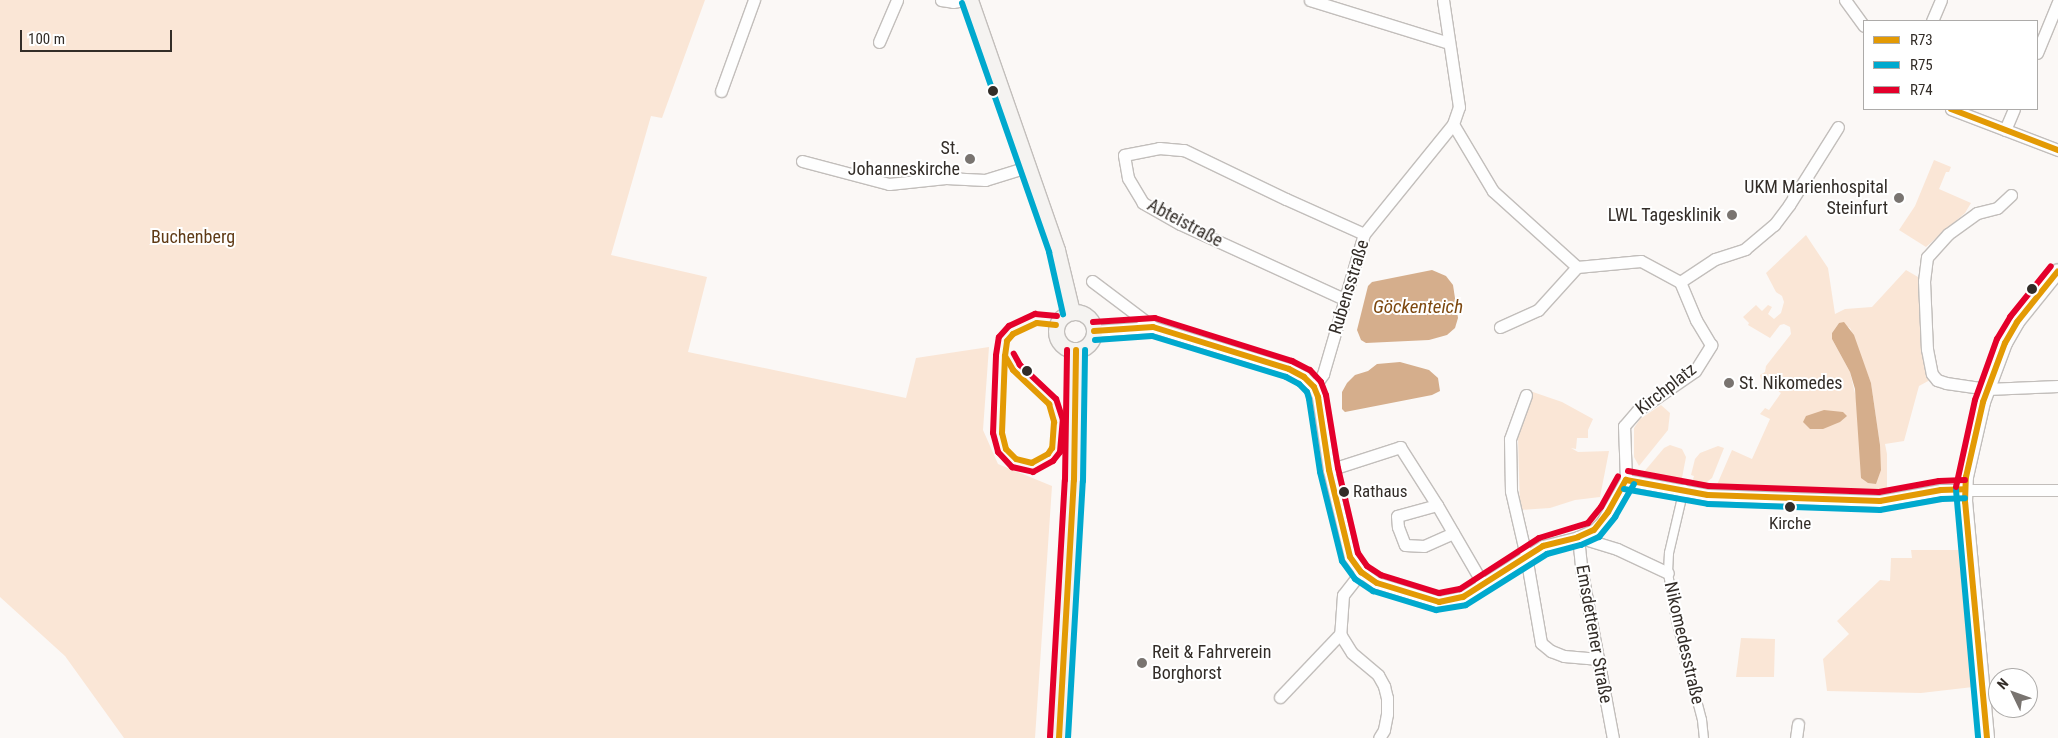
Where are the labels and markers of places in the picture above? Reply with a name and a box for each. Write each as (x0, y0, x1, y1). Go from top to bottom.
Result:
unlabelled marker (988, 86, 998, 96)
place label: St. Johanneskirche (848, 138, 960, 180)
marker: St. Johanneskirche (964, 153, 976, 165)
place label: UKM Marienhospital Steinfurt (1744, 177, 1888, 220)
marker: UKM Marienhospital Steinfurt (1892, 191, 1906, 205)
place label: LWL Tagesklinik (1607, 204, 1721, 226)
marker: LWL Tagesklinik (1725, 208, 1739, 222)
unlabelled marker (2027, 284, 2037, 294)
unlabelled marker (1022, 366, 1032, 376)
place label: St. Nikomedes (1739, 372, 1843, 394)
marker: St. Nikomedes (1723, 377, 1735, 389)
place label: Rathaus (1353, 482, 1408, 502)
marker: Rathaus (1339, 487, 1349, 497)
marker: Kirche (1785, 502, 1795, 512)
place label: Kirche (1769, 514, 1811, 534)
place label: Reit & Fahrverein Borghorst (1152, 642, 1271, 684)
marker: Reit & Fahrverein Borghorst (1136, 657, 1148, 669)

